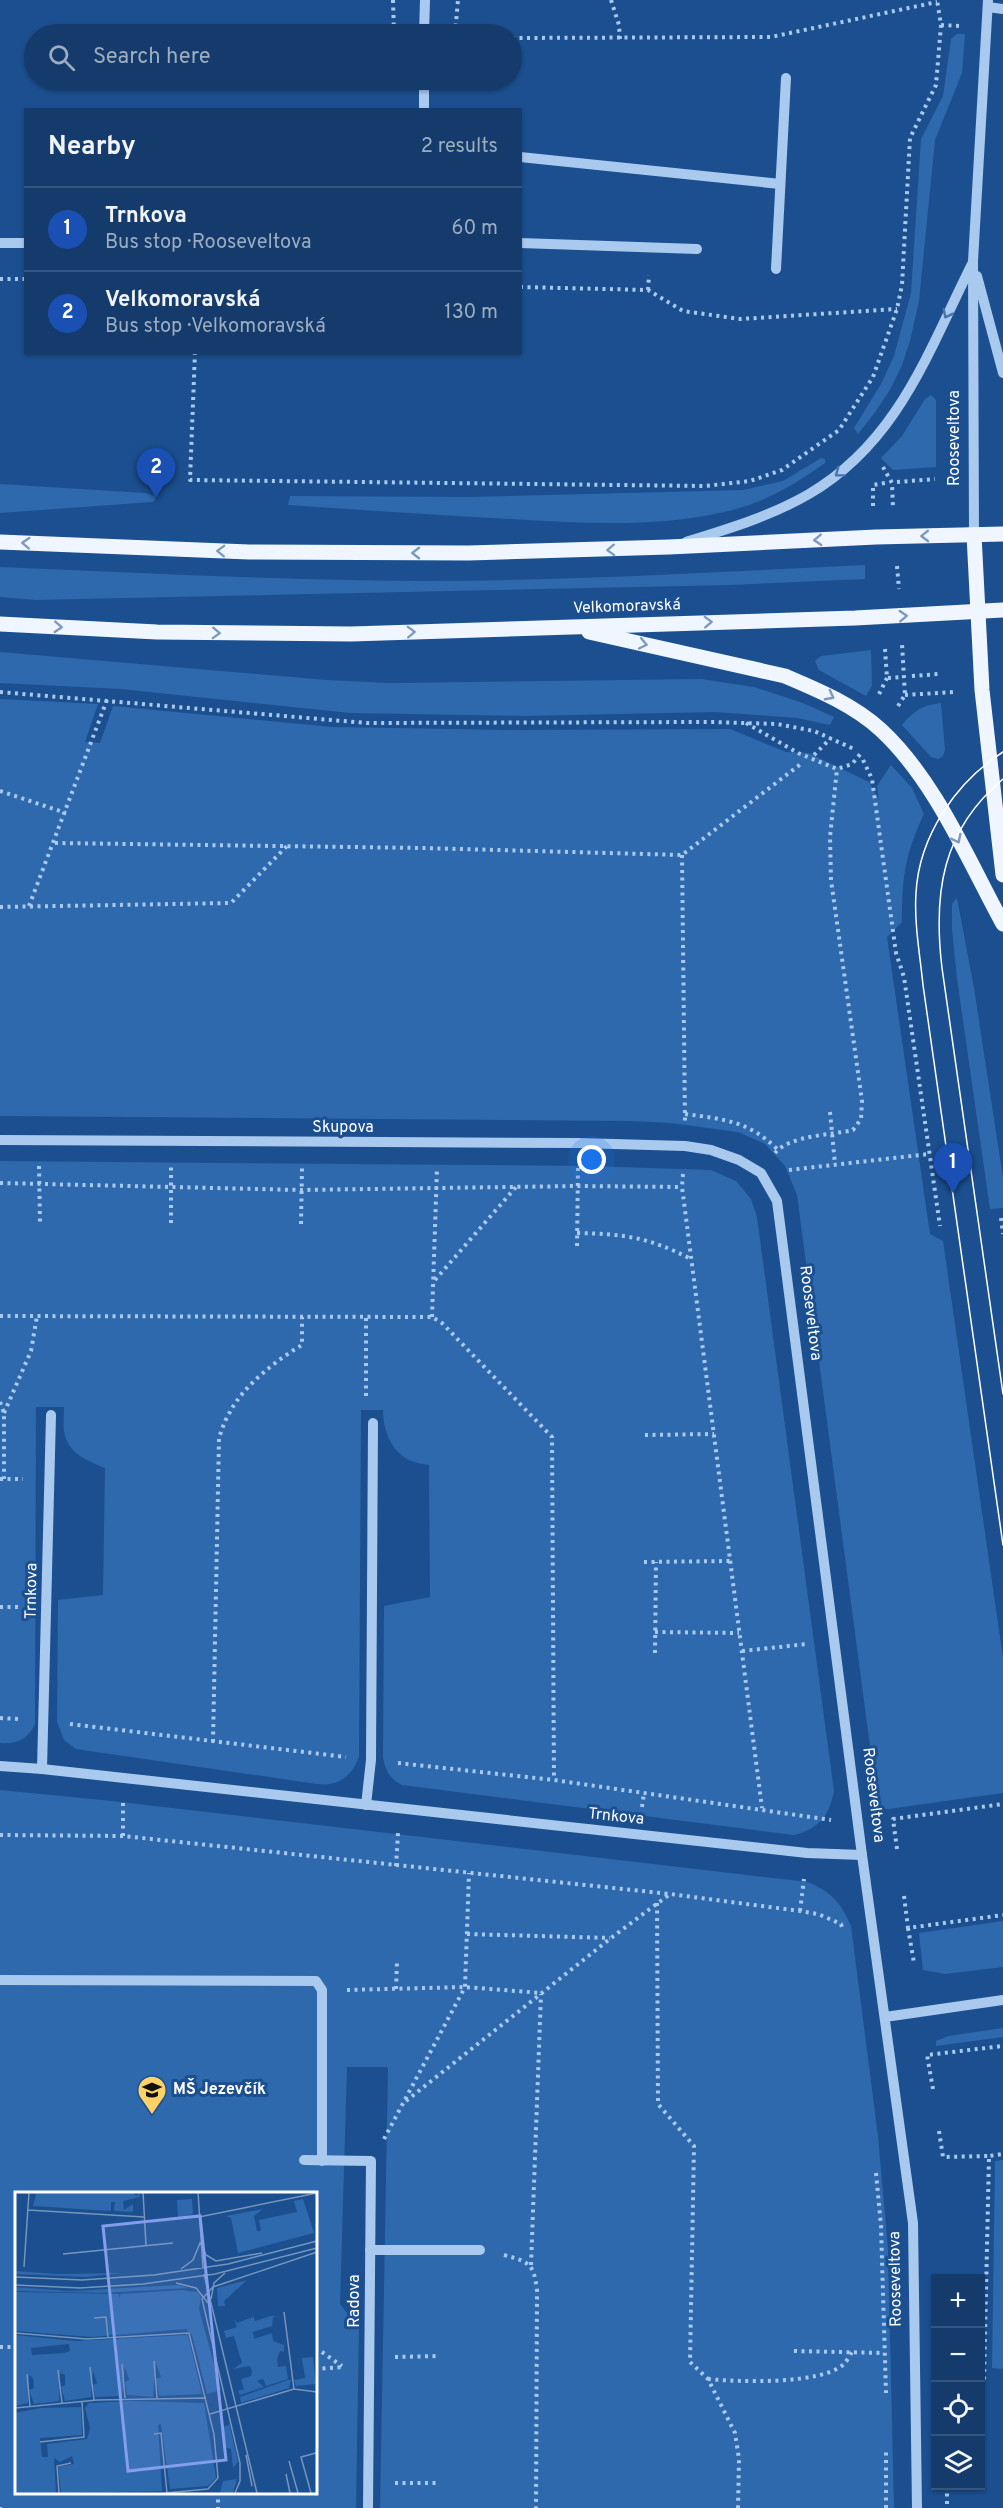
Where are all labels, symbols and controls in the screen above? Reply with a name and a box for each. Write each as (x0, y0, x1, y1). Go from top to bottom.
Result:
search box (24, 24, 522, 90)
icon: search (45, 41, 78, 74)
text: Search here (93, 44, 211, 71)
text: Nearby (48, 131, 136, 164)
text: 2 results (421, 134, 498, 160)
text: Trnkova (105, 203, 187, 230)
text: 1 (64, 216, 72, 242)
text: 60 m (452, 216, 498, 242)
text: Bus stop · Rooseveltova (105, 230, 311, 256)
text: Velkomoravská (105, 287, 261, 314)
text: 2 (61, 300, 74, 326)
text: 130 m (444, 300, 498, 326)
one-way arrow (943, 307, 955, 318)
text: Bus stop · Velkomoravská (105, 314, 326, 340)
street label: Rooseveltova (945, 390, 965, 486)
pin: 2 (136, 448, 176, 498)
one-way arrow (835, 466, 846, 477)
one-way arrow (921, 530, 930, 542)
one-way arrow (813, 533, 822, 546)
one-way arrow (21, 537, 30, 550)
one-way arrow (606, 543, 615, 556)
one-way arrow (216, 545, 225, 557)
one-way arrow (411, 547, 420, 559)
street label: Velkomoravská (573, 595, 681, 619)
one-way arrow (898, 609, 907, 622)
one-way arrow (703, 616, 712, 629)
one-way arrow (54, 620, 63, 633)
one-way arrow (406, 625, 415, 638)
one-way arrow (211, 627, 220, 640)
one-way arrow (638, 636, 648, 649)
one-way arrow (824, 689, 835, 701)
one-way arrow (950, 833, 961, 843)
street label: Skupova (312, 1118, 374, 1138)
pin: 1 (934, 1144, 972, 1193)
your location (577, 1145, 606, 1174)
street label: Rooseveltova (794, 1264, 826, 1362)
street label: Trnkova (22, 1563, 42, 1619)
street label: Rooseveltova (857, 1746, 889, 1844)
street label: Trnkova (587, 1804, 645, 1830)
school or university icon: MŠ Jezevčík (136, 2074, 168, 2116)
place label: MŠ Jezevčík (173, 2078, 266, 2100)
inset map (15, 2192, 316, 2493)
street label: Rooseveltova (885, 2231, 907, 2327)
street label: Radova (345, 2274, 365, 2328)
map controls (931, 2274, 985, 2490)
button: + (931, 2274, 985, 2328)
button: − (931, 2328, 985, 2382)
button: locate (931, 2382, 985, 2436)
button: layers (931, 2436, 985, 2490)

